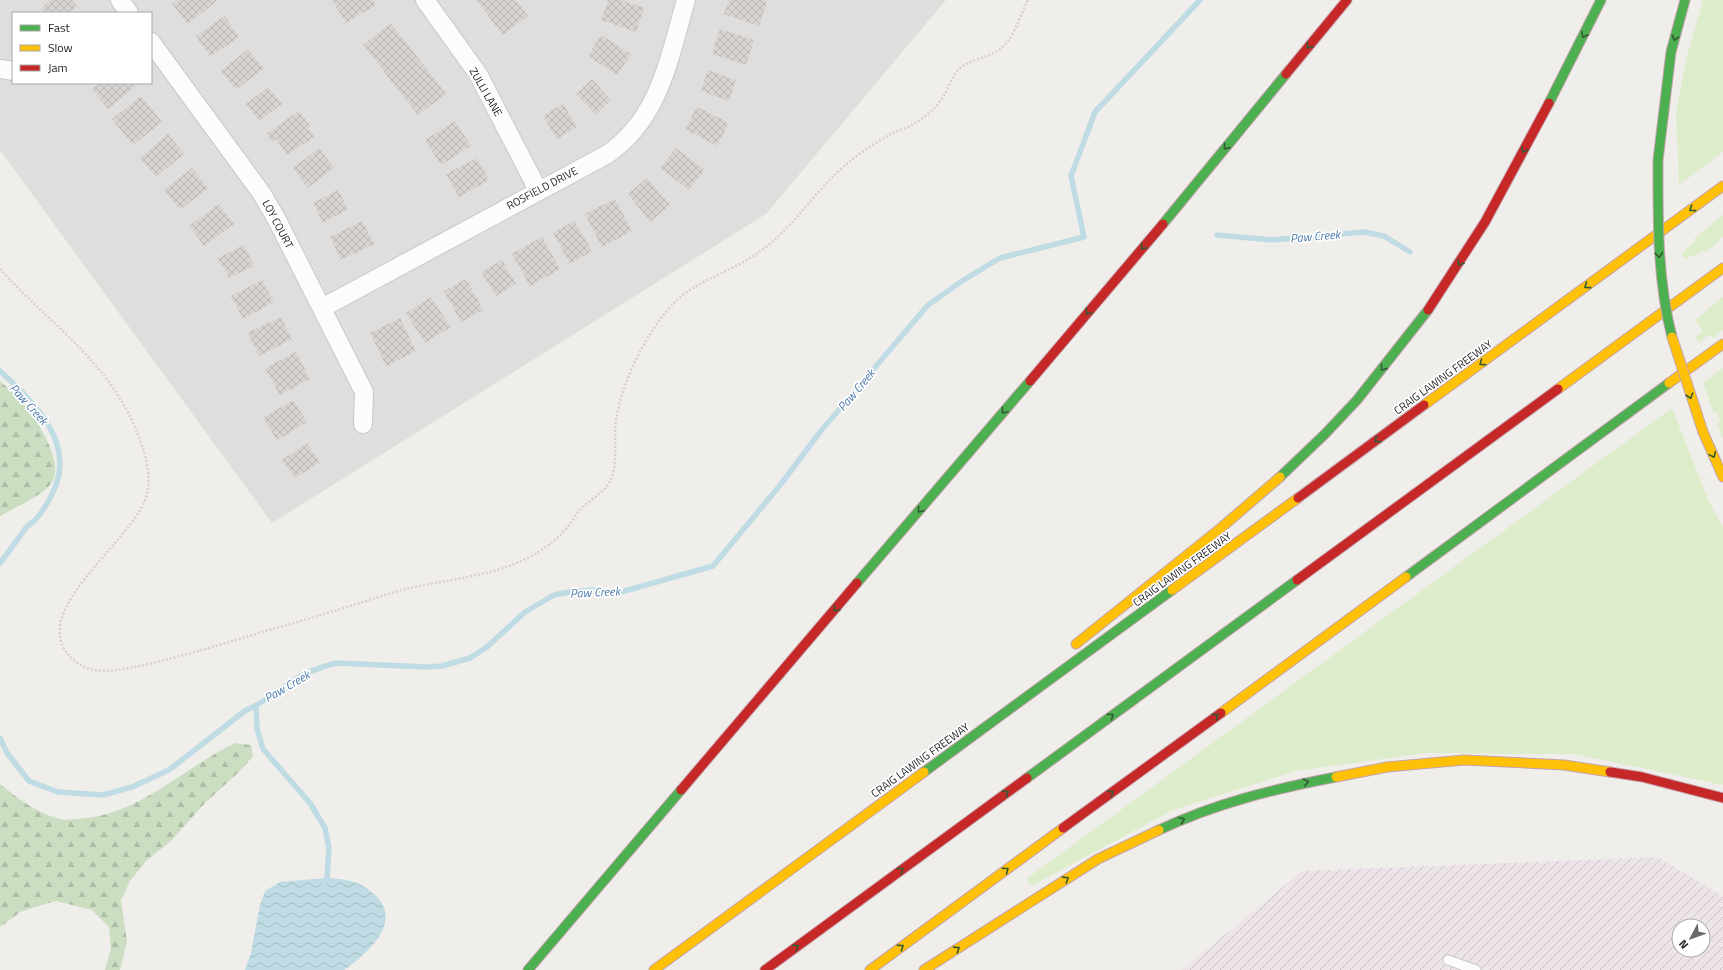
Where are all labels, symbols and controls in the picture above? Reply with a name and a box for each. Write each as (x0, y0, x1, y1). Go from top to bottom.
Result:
legend (12, 12, 152, 84)
text: Fast (48, 18, 71, 37)
one-way arrow (1581, 31, 1589, 38)
one-way arrow (1671, 34, 1680, 41)
text: Slow (48, 38, 73, 57)
one-way arrow (1306, 42, 1313, 49)
text: Jam (48, 58, 68, 77)
street label: ZULLI LANE (466, 65, 506, 119)
one-way arrow (1224, 142, 1231, 150)
one-way arrow (1522, 146, 1529, 154)
street label: ROSFIELD DRIVE (504, 163, 580, 213)
street label: LOY COURT (258, 197, 298, 251)
one-way arrow (1689, 204, 1696, 211)
water label: Paw Creek (1289, 224, 1342, 248)
one-way arrow (1141, 243, 1148, 250)
one-way arrow (1654, 252, 1663, 258)
one-way arrow (1457, 259, 1464, 266)
one-way arrow (1584, 282, 1591, 289)
one-way arrow (1086, 307, 1093, 315)
street label: CRAIG LAWING FREEWAY (1391, 336, 1495, 418)
one-way arrow (1480, 359, 1487, 366)
water label: Paw Creek (833, 363, 880, 415)
one-way arrow (1381, 364, 1388, 371)
water label: Paw Creek (5, 379, 54, 430)
one-way arrow (1685, 392, 1693, 399)
one-way arrow (1001, 406, 1008, 414)
one-way arrow (1375, 435, 1382, 442)
one-way arrow (1708, 451, 1716, 458)
one-way arrow (917, 505, 924, 513)
street label: CRAIG LAWING FREEWAY (1130, 528, 1234, 610)
water label: Paw Creek (569, 581, 622, 603)
one-way arrow (833, 605, 840, 612)
water label: Paw Creek (261, 664, 315, 707)
one-way arrow (1106, 714, 1113, 721)
one-way arrow (1211, 714, 1218, 721)
street label: CRAIG LAWING FREEWAY (868, 719, 972, 801)
one-way arrow (1303, 778, 1309, 786)
one-way arrow (1001, 791, 1008, 798)
one-way arrow (1106, 791, 1113, 798)
one-way arrow (1178, 817, 1185, 825)
one-way arrow (897, 867, 904, 875)
one-way arrow (1002, 867, 1009, 875)
one-way arrow (1062, 876, 1069, 883)
north arrow (1671, 918, 1711, 958)
text: N (1675, 936, 1692, 953)
one-way arrow (792, 944, 799, 952)
one-way arrow (897, 944, 904, 952)
one-way arrow (952, 947, 959, 954)

